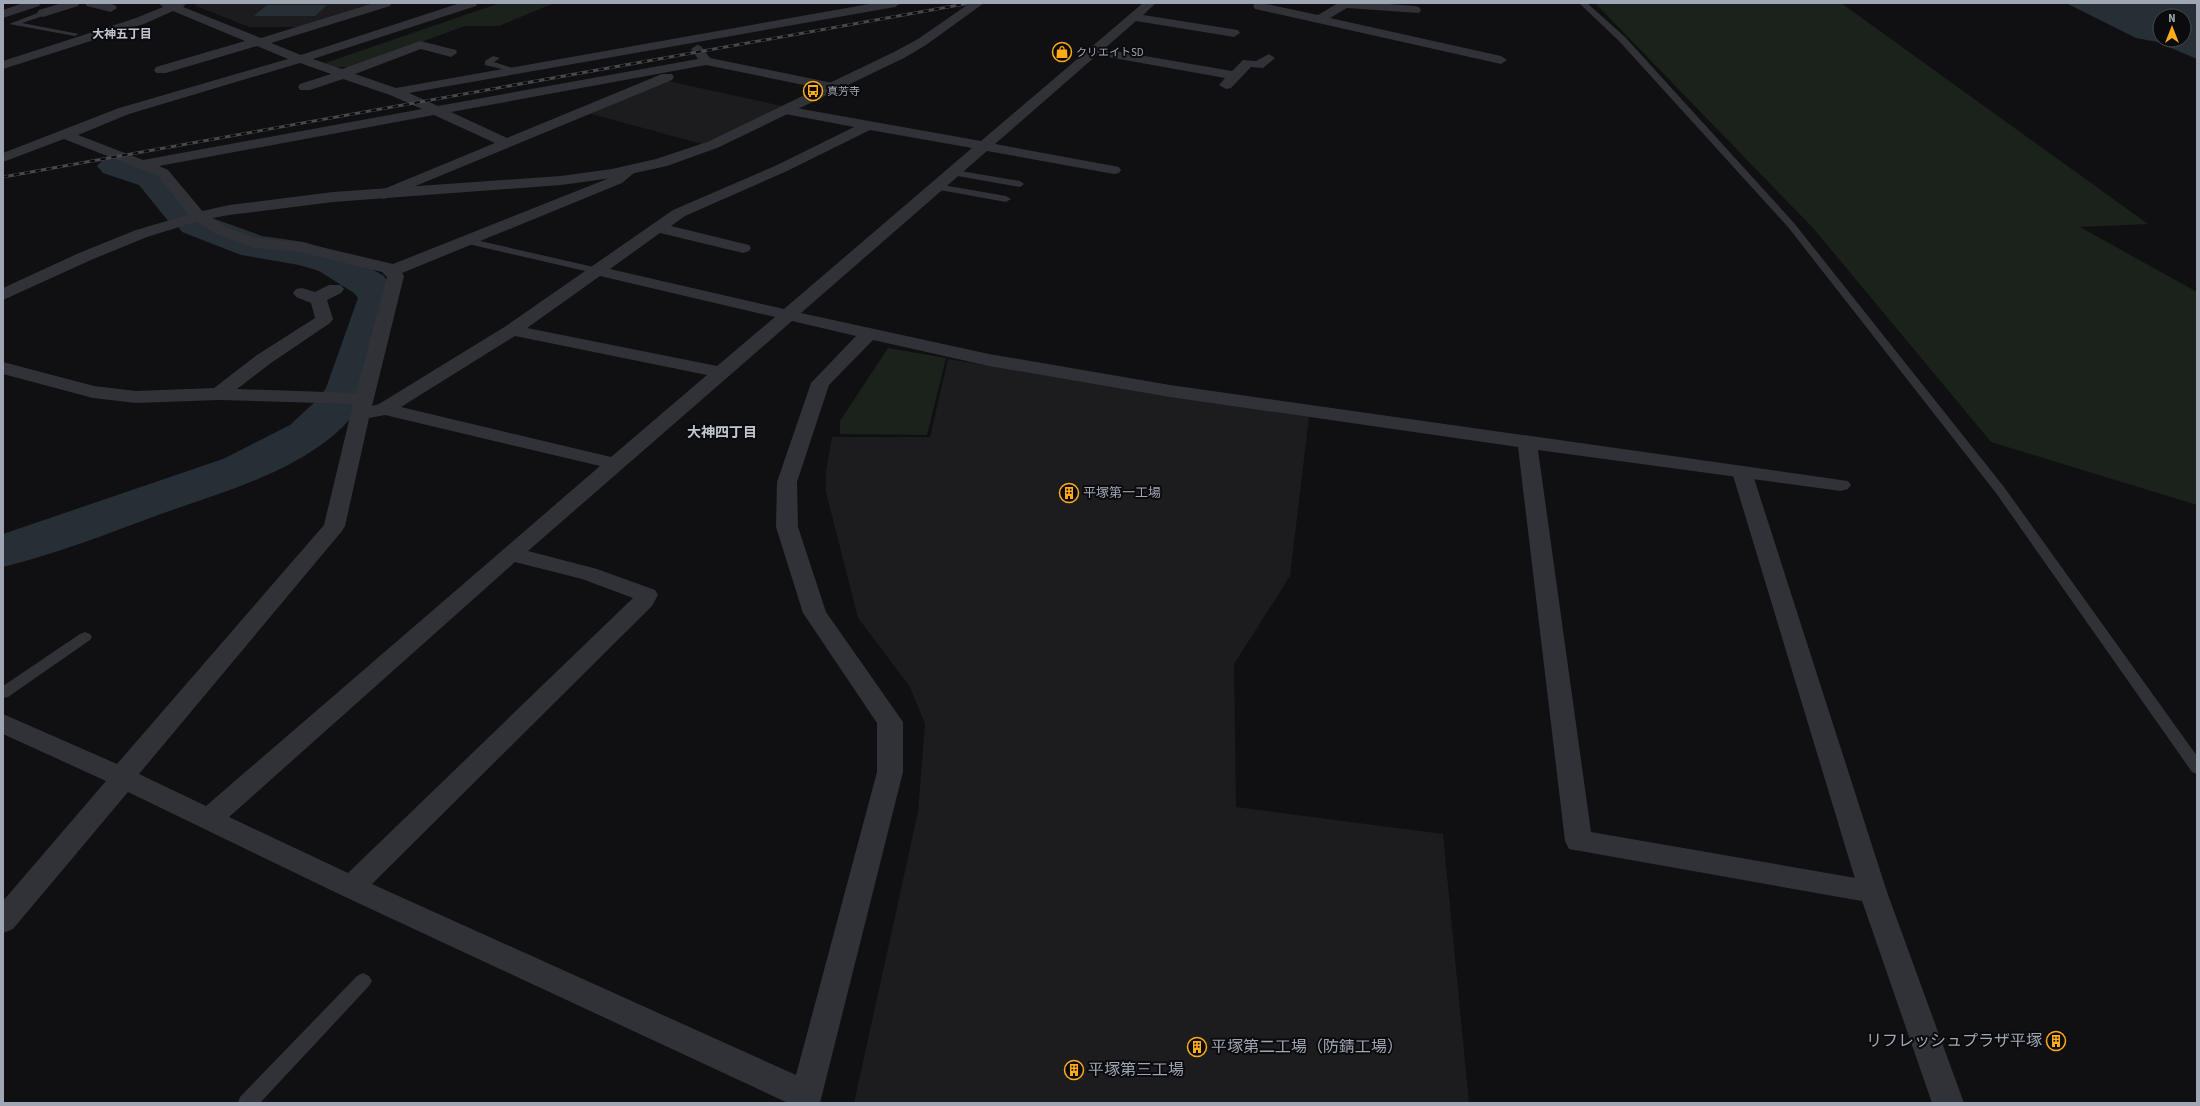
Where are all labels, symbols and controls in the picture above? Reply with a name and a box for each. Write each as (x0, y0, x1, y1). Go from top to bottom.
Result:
north arrow (2152, 8, 2192, 48)
text: N (2168, 11, 2176, 26)
district label: 大神五丁目 (92, 26, 152, 43)
shop icon: クリエイトSD (1051, 41, 1073, 63)
place label: クリエイトSD (1076, 45, 1144, 60)
bus stop icon: 真芳寺 (802, 80, 824, 102)
place label: 真芳寺 (827, 84, 860, 99)
district label: 大神四丁目 (687, 423, 757, 443)
building icon: 平塚第一工場 (1058, 482, 1080, 504)
place label: 平塚第一工場 (1083, 484, 1161, 502)
place label: リフレッシュプラザ平塚 (1866, 1030, 2042, 1052)
building icon: リフレッシュプラザ平塚 (2045, 1030, 2067, 1052)
building icon: 平塚第二工場（防錆工場） (1186, 1036, 1208, 1058)
place label: 平塚第二工場（防錆工場） (1211, 1036, 1403, 1058)
building icon: 平塚第三工場 (1063, 1059, 1085, 1081)
place label: 平塚第三工場 (1088, 1059, 1184, 1081)

